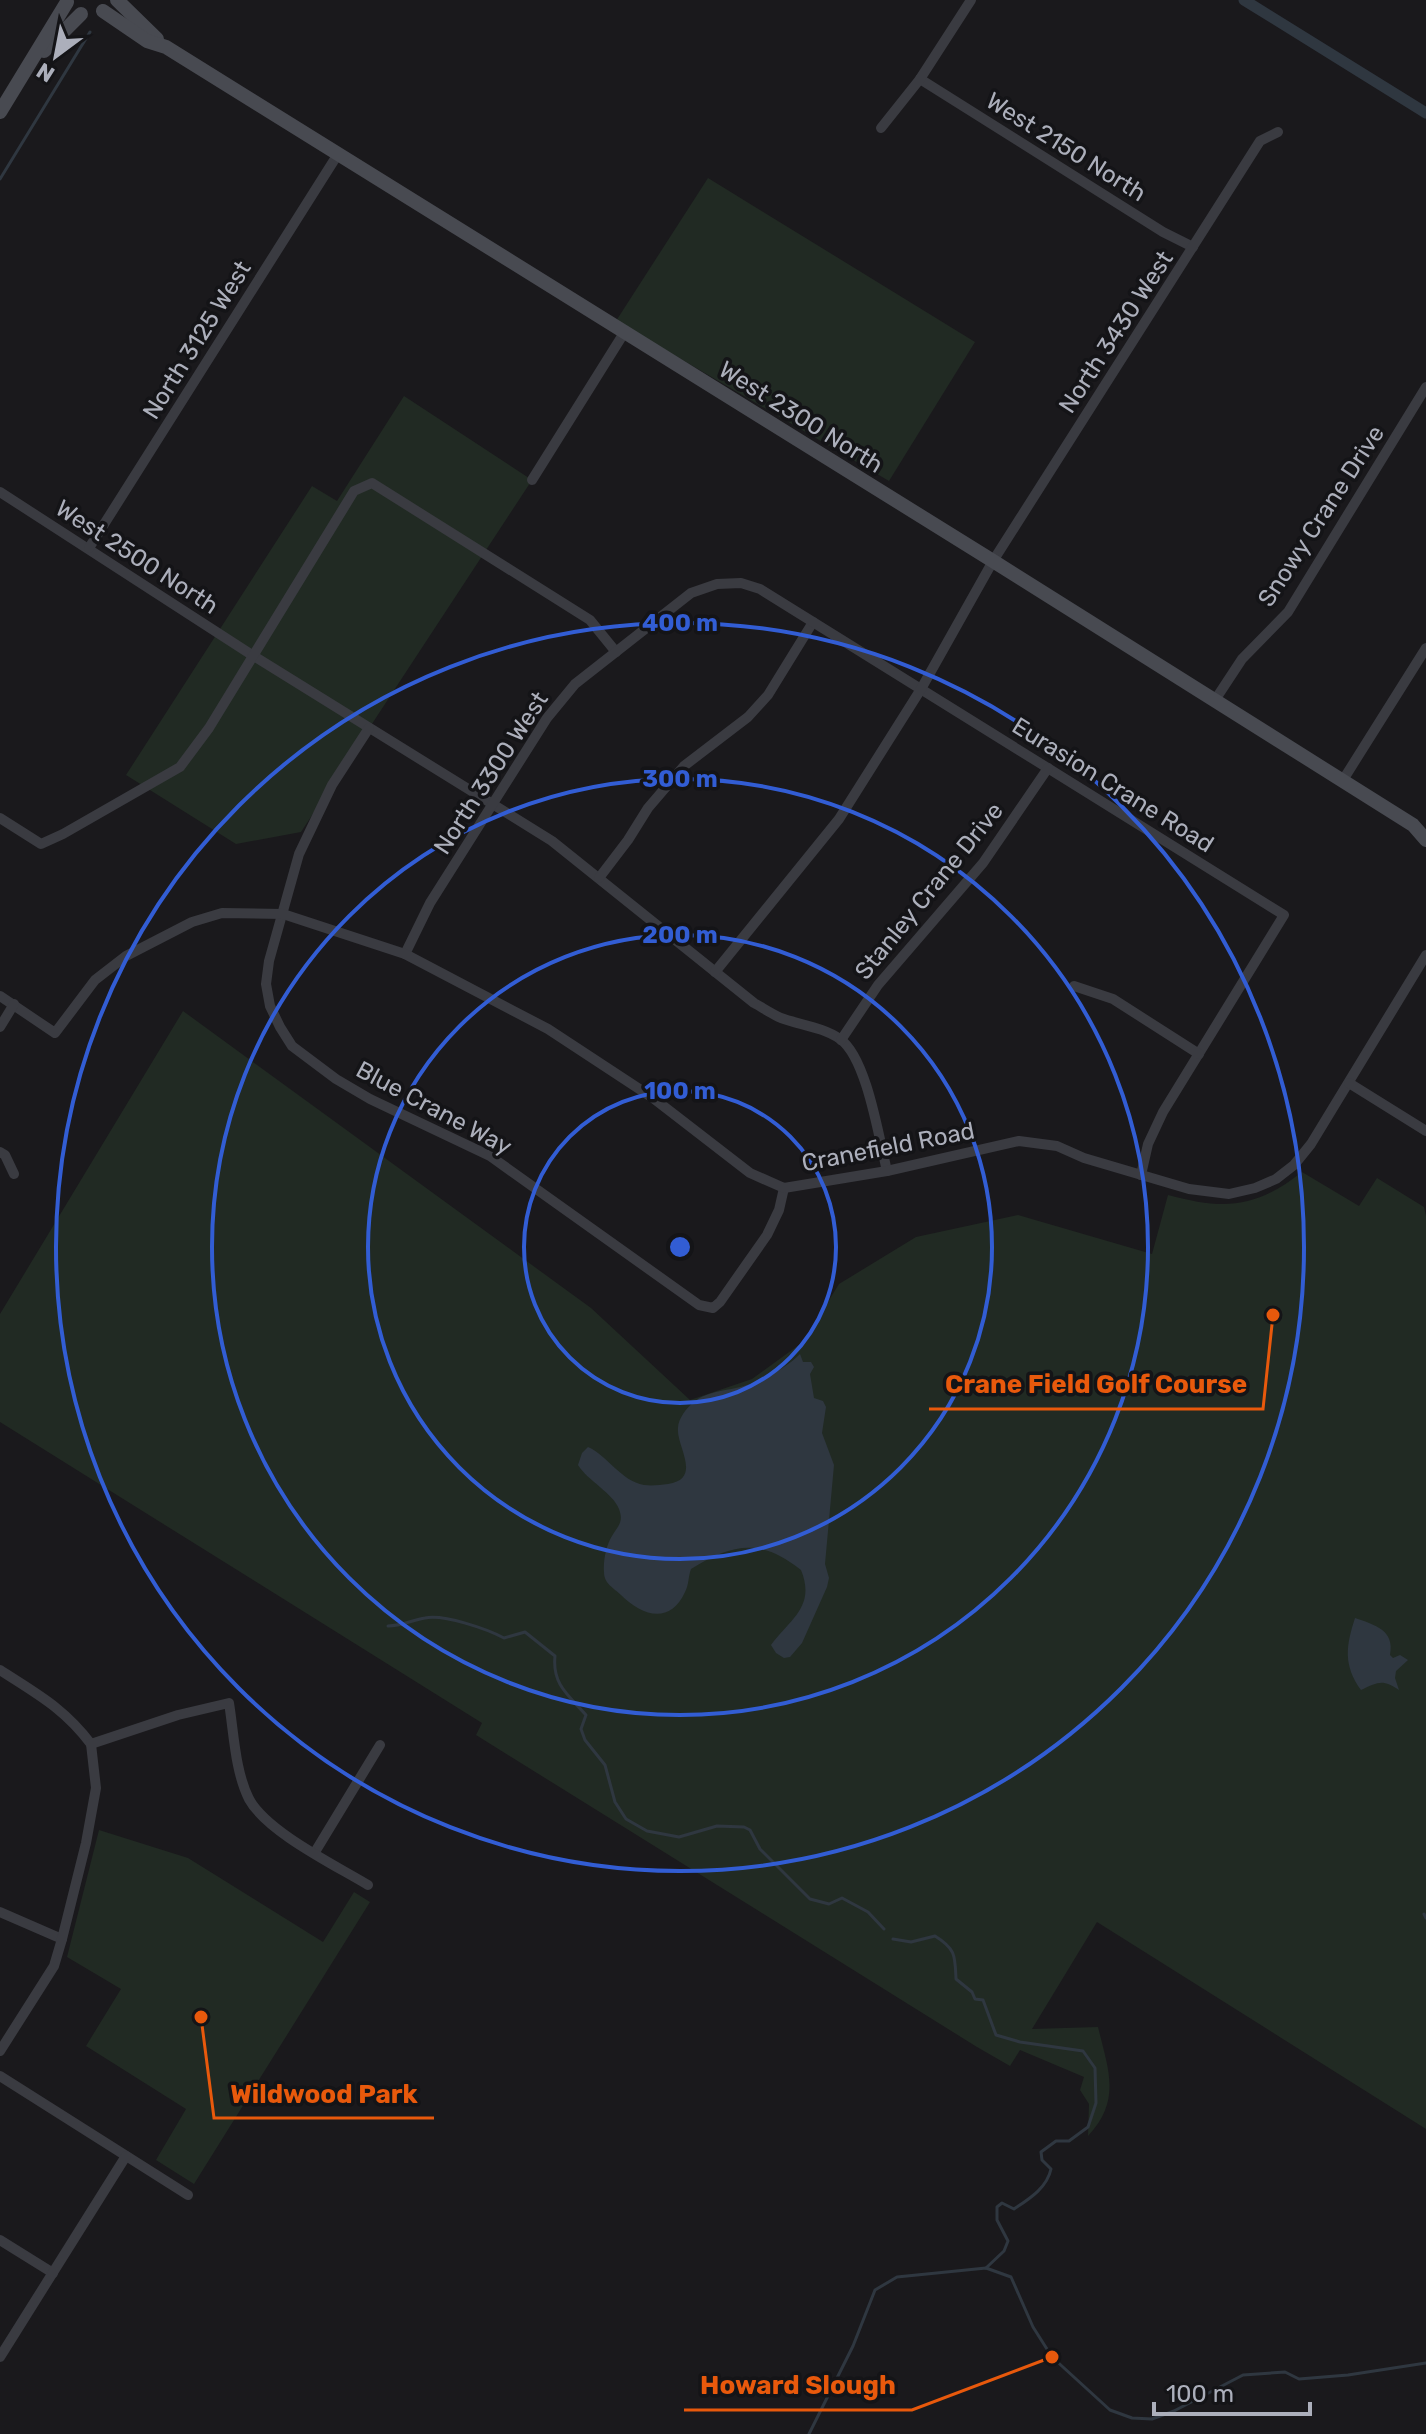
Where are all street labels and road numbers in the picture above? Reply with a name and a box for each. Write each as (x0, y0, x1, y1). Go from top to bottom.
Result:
street label: West 2150 North (981, 87, 1151, 207)
street label: North 3430 West (1053, 246, 1179, 418)
street label: North 3125 West (137, 256, 257, 424)
street label: West 2300 North (714, 355, 888, 479)
street label: Snowy Crane Drive (1252, 420, 1390, 612)
street label: West 2500 North (51, 494, 223, 620)
street label: North 3300 West (428, 687, 554, 859)
street label: Eurasion Crane Road (1007, 712, 1219, 858)
street label: Stanley Crane Drive (849, 797, 1009, 985)
street label: Blue Crane Way (351, 1055, 517, 1161)
street label: Cranefield Road (799, 1117, 977, 1177)

